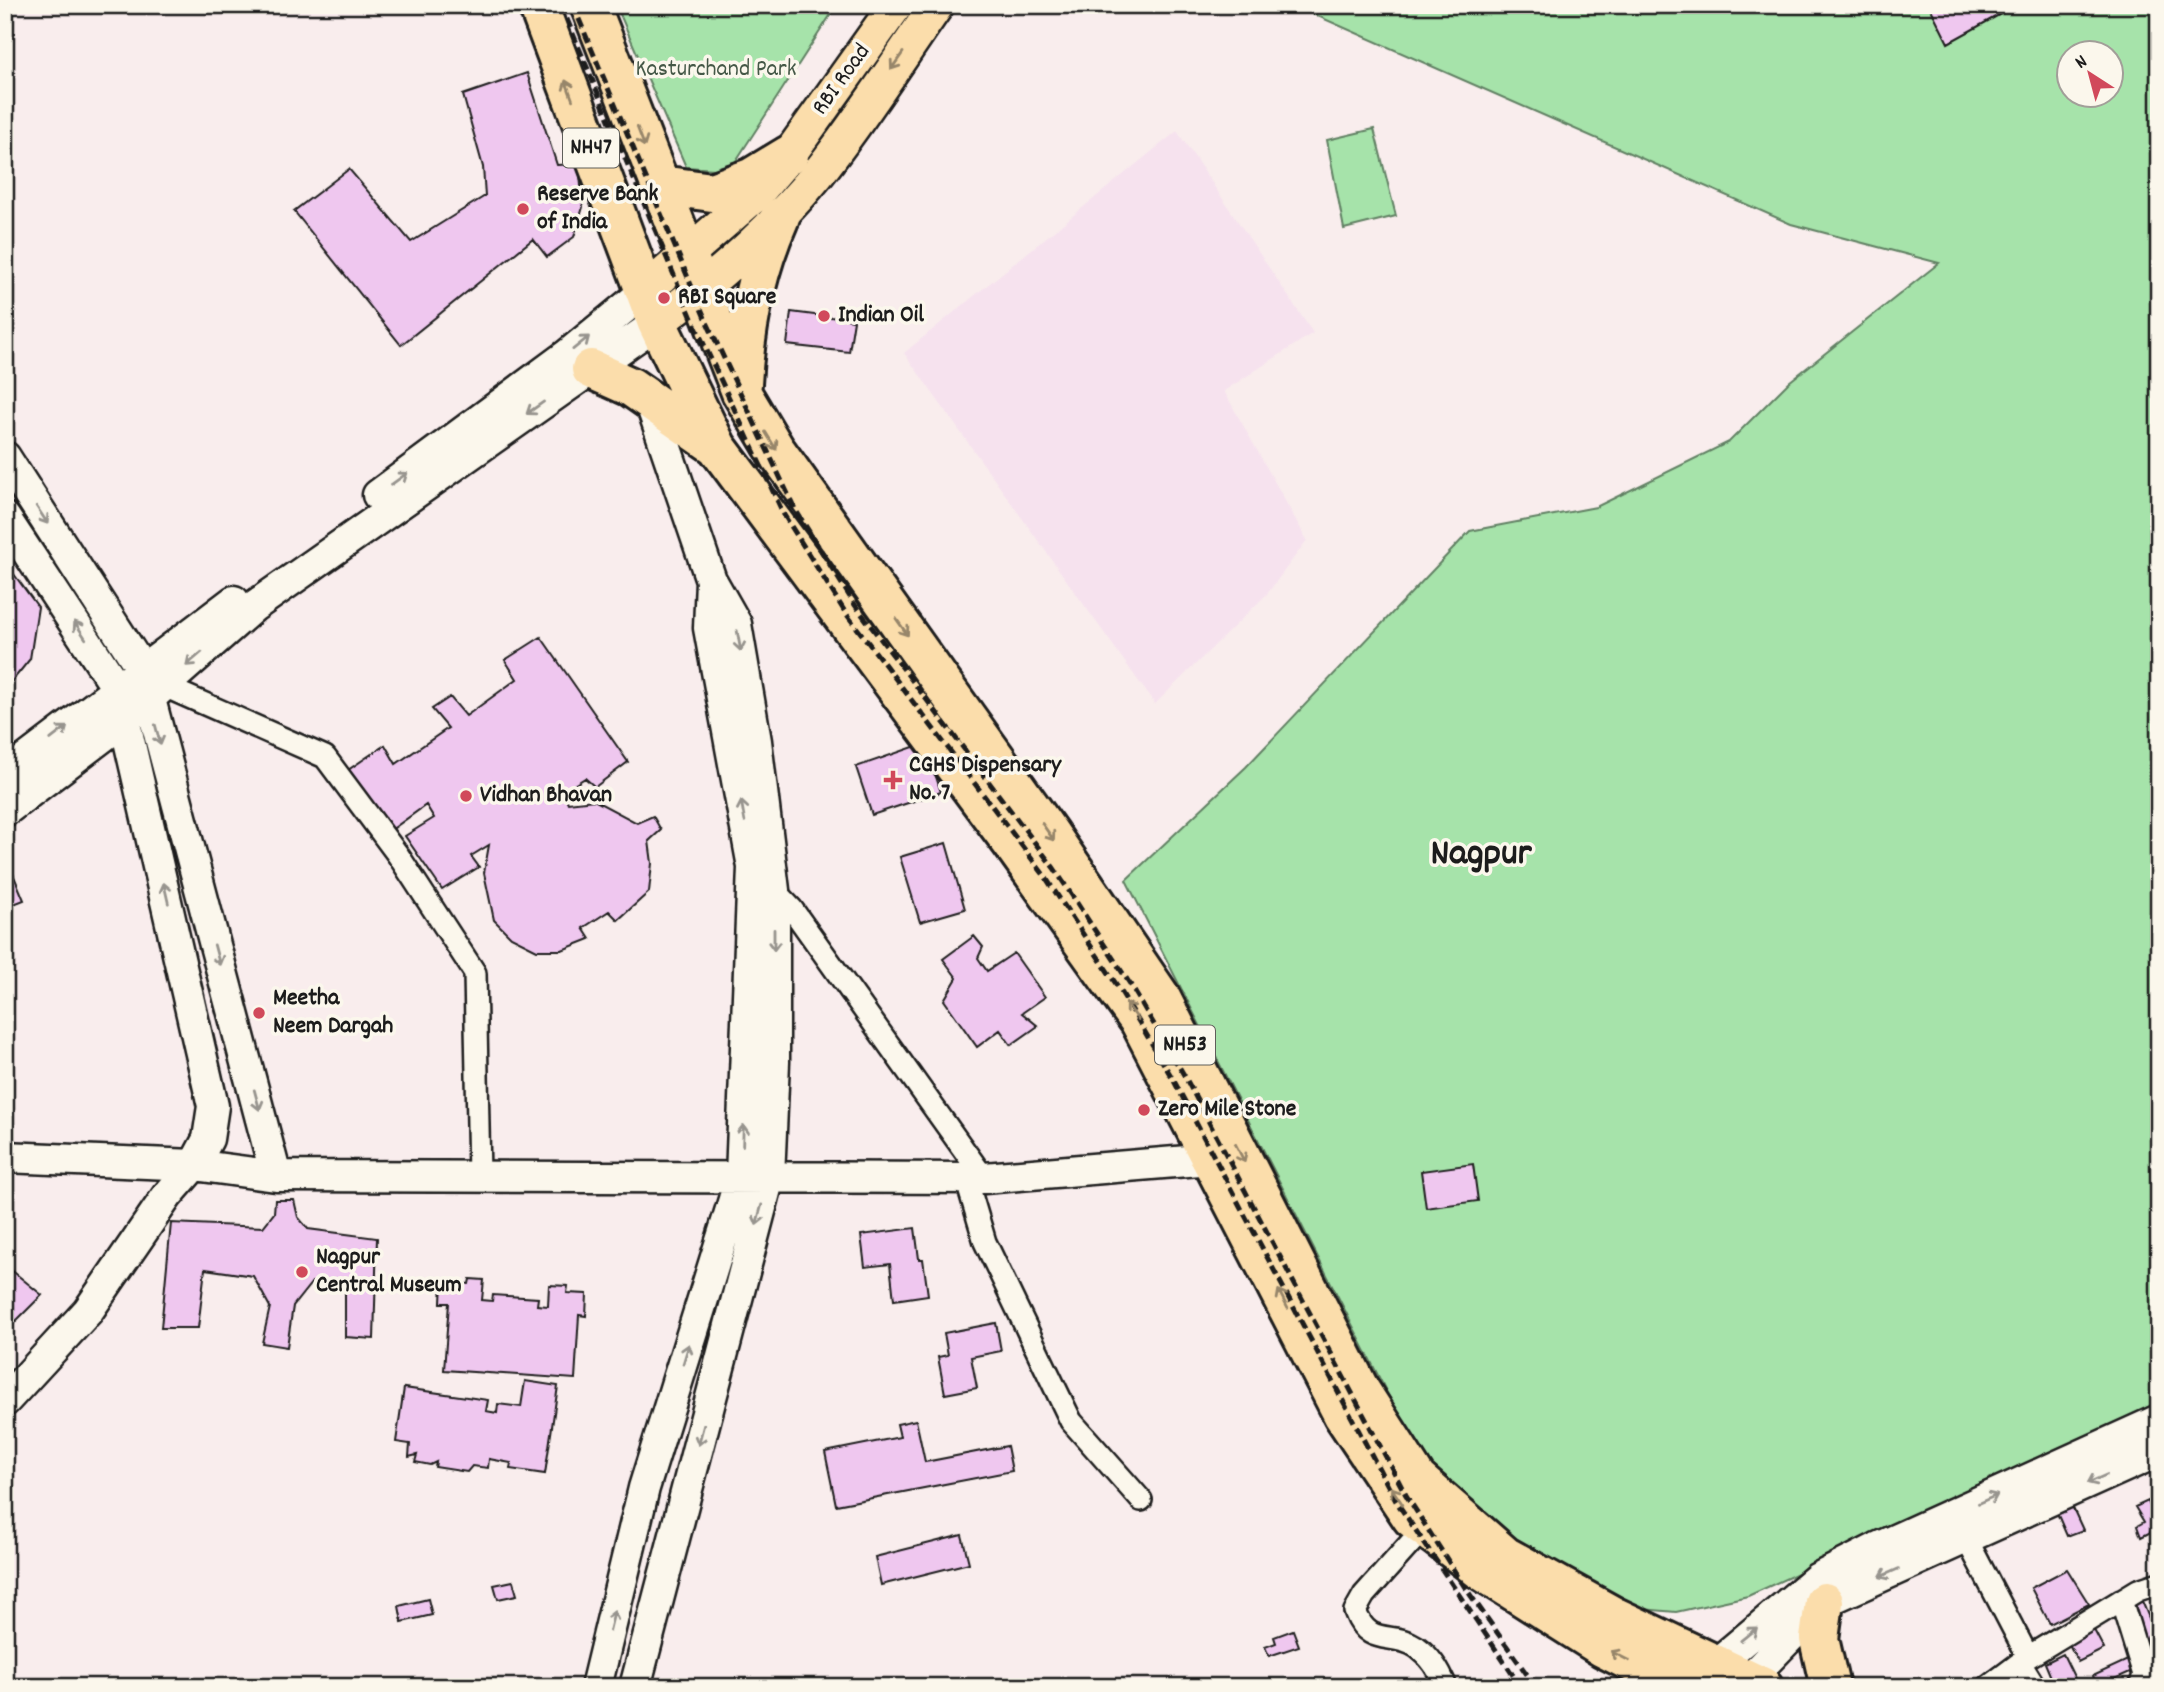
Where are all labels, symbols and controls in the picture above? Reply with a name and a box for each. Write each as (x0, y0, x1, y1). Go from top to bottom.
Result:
street label: RBI Road (804, 37, 880, 123)
north arrow (2056, 38, 2126, 108)
text: N (2070, 49, 2094, 77)
one-way arrow (890, 51, 904, 70)
park label: Kasturchand Park (635, 53, 797, 87)
one-way arrow (562, 79, 575, 101)
one-way arrow (636, 126, 649, 148)
road number: NH47 (563, 128, 619, 168)
place label: Reserve Bank of India (537, 178, 659, 240)
marker: Reserve Bank of India (515, 201, 531, 217)
place label: RBI Square (678, 281, 777, 315)
marker: RBI Square (656, 290, 672, 306)
place label: Indian Oil (838, 299, 924, 333)
marker: Indian Oil (816, 308, 832, 324)
one-way arrow (571, 336, 589, 351)
one-way arrow (526, 401, 545, 415)
one-way arrow (764, 431, 778, 451)
one-way arrow (389, 472, 407, 487)
one-way arrow (36, 504, 50, 524)
one-way arrow (895, 617, 909, 636)
one-way arrow (72, 621, 86, 641)
one-way arrow (733, 629, 746, 652)
one-way arrow (185, 651, 203, 667)
one-way arrow (152, 724, 165, 746)
one-way arrow (49, 725, 68, 740)
place label: CGHS Dispensary No. 7 (909, 749, 1062, 811)
marker: CGHS Dispensary No. 7 (883, 770, 903, 790)
place label: Vidhan Bhavan (480, 779, 612, 813)
marker: Vidhan Bhavan (458, 788, 474, 804)
one-way arrow (736, 800, 749, 823)
one-way arrow (1041, 822, 1055, 841)
district label: Nagpur (1430, 828, 1533, 883)
one-way arrow (159, 882, 172, 905)
one-way arrow (767, 928, 781, 951)
one-way arrow (212, 944, 225, 966)
place label: Meetha Neem Dargah (273, 982, 393, 1044)
one-way arrow (1125, 1002, 1139, 1021)
marker: Meetha Neem Dargah (251, 1005, 267, 1021)
road number: NH53 (1155, 1026, 1215, 1064)
one-way arrow (251, 1088, 264, 1111)
place label: Zero Mile Stone (1158, 1093, 1297, 1127)
marker: Zero Mile Stone (1136, 1102, 1152, 1118)
one-way arrow (737, 1124, 750, 1147)
one-way arrow (1234, 1142, 1247, 1163)
one-way arrow (752, 1203, 765, 1226)
place label: Nagpur Central Museum (316, 1241, 462, 1303)
marker: Nagpur Central Museum (294, 1264, 310, 1280)
one-way arrow (1276, 1290, 1290, 1310)
one-way arrow (681, 1343, 694, 1365)
one-way arrow (694, 1423, 707, 1446)
one-way arrow (2086, 1473, 2108, 1486)
one-way arrow (1390, 1487, 1405, 1506)
one-way arrow (1977, 1492, 1998, 1505)
one-way arrow (1879, 1567, 1901, 1580)
one-way arrow (607, 1610, 620, 1632)
one-way arrow (1739, 1626, 1757, 1642)
one-way arrow (1610, 1649, 1631, 1663)

